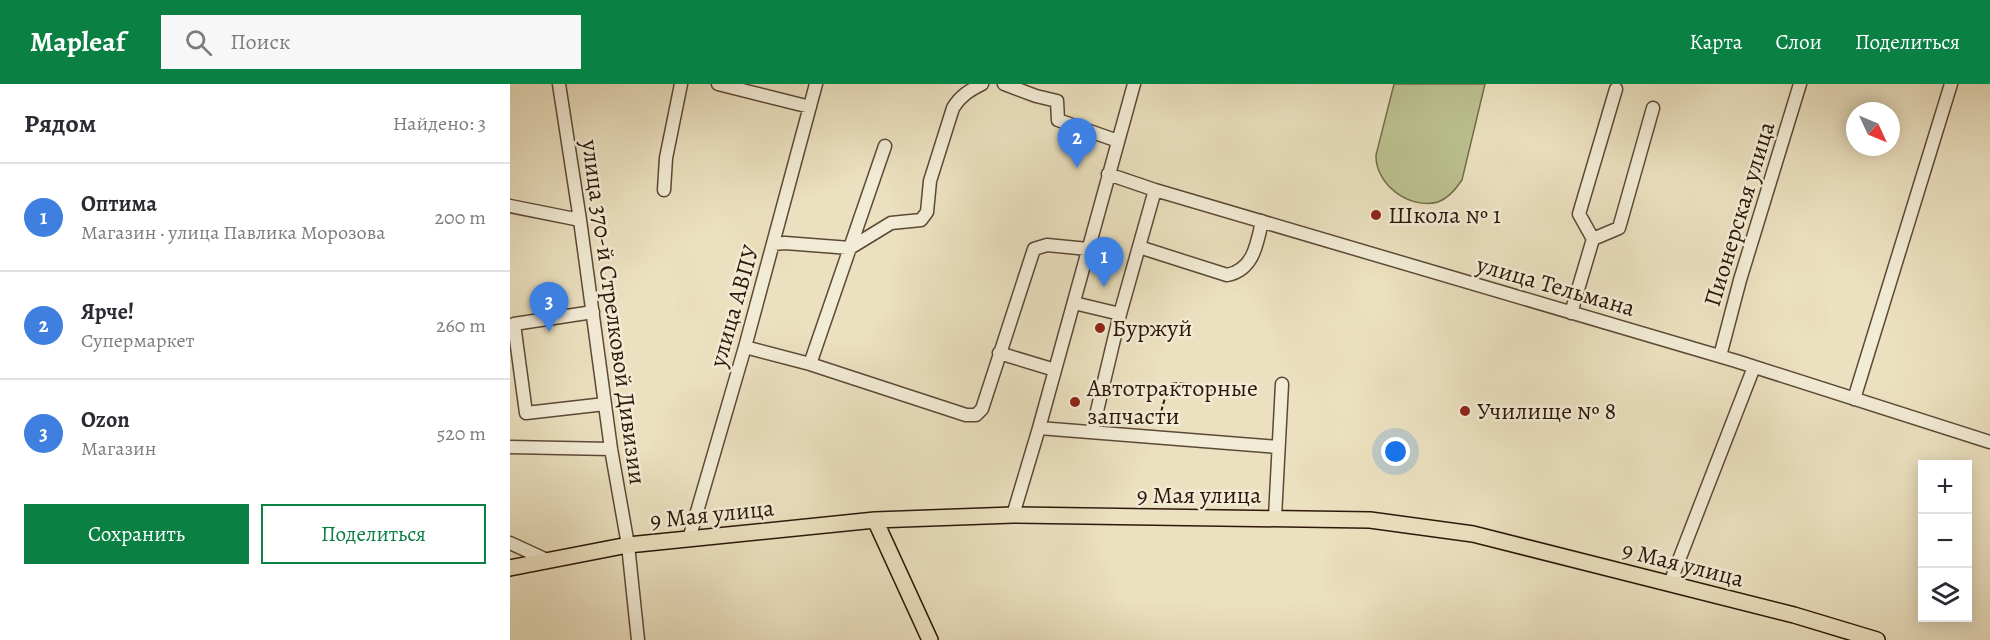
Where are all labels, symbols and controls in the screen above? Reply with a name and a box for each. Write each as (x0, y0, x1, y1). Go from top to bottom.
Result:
search box (161, 15, 581, 69)
text: Mapleaf (30, 23, 125, 61)
icon: search (182, 26, 215, 59)
text: Поиск (230, 27, 290, 57)
text: Карта (1689, 28, 1742, 56)
text: Слои (1775, 28, 1822, 56)
text: Поделиться (1855, 28, 1960, 56)
north arrow (1846, 102, 1900, 156)
text: Рядом (24, 106, 96, 141)
text: Найдено: 3 (393, 110, 486, 137)
pin: 2 (1058, 118, 1096, 168)
street label: Пионерская улица (1696, 118, 1782, 310)
street label: улица 370-й Стрелковой Дивизии (574, 137, 654, 486)
text: Оптима (81, 189, 157, 219)
place label: Школа № 1 (1388, 199, 1501, 231)
text: 1 (40, 204, 47, 231)
text: 200 m (435, 204, 486, 231)
marker: Школа № 1 (1369, 208, 1383, 222)
text: Магазин · улица Павлика Морозова (81, 219, 385, 246)
pin: 1 (1084, 238, 1124, 287)
street label: улица АВПУ (701, 241, 767, 372)
street label: улица Тельмана (1472, 248, 1639, 324)
pin: 3 (530, 282, 568, 332)
text: Ярче! (81, 297, 134, 327)
text: 2 (39, 312, 48, 339)
text: 260 m (436, 312, 486, 339)
place label: Буржуй (1112, 312, 1192, 344)
marker: Буржуй (1093, 321, 1107, 335)
text: Супермаркет (81, 327, 195, 354)
place label: Автотракторные запчасти (1086, 372, 1258, 432)
marker: Автотракторные запчасти (1068, 395, 1082, 409)
place label: Училище № 8 (1477, 395, 1616, 427)
marker: Училище № 8 (1458, 404, 1472, 418)
text: Ozon (81, 405, 130, 435)
text: 3 (39, 420, 48, 447)
text: 520 m (437, 420, 486, 447)
text: Магазин (81, 435, 156, 462)
your location (1381, 437, 1410, 466)
map controls (1918, 460, 1972, 622)
button: + (1918, 460, 1972, 514)
street label: 9 Мая улица (1137, 479, 1261, 511)
street label: 9 Мая улица (648, 492, 776, 536)
button: Сохранить (24, 504, 249, 564)
button: Поделиться (261, 504, 486, 564)
button: − (1918, 514, 1972, 568)
street label: 9 Мая улица (1619, 533, 1747, 595)
button: layers (1918, 568, 1972, 622)

